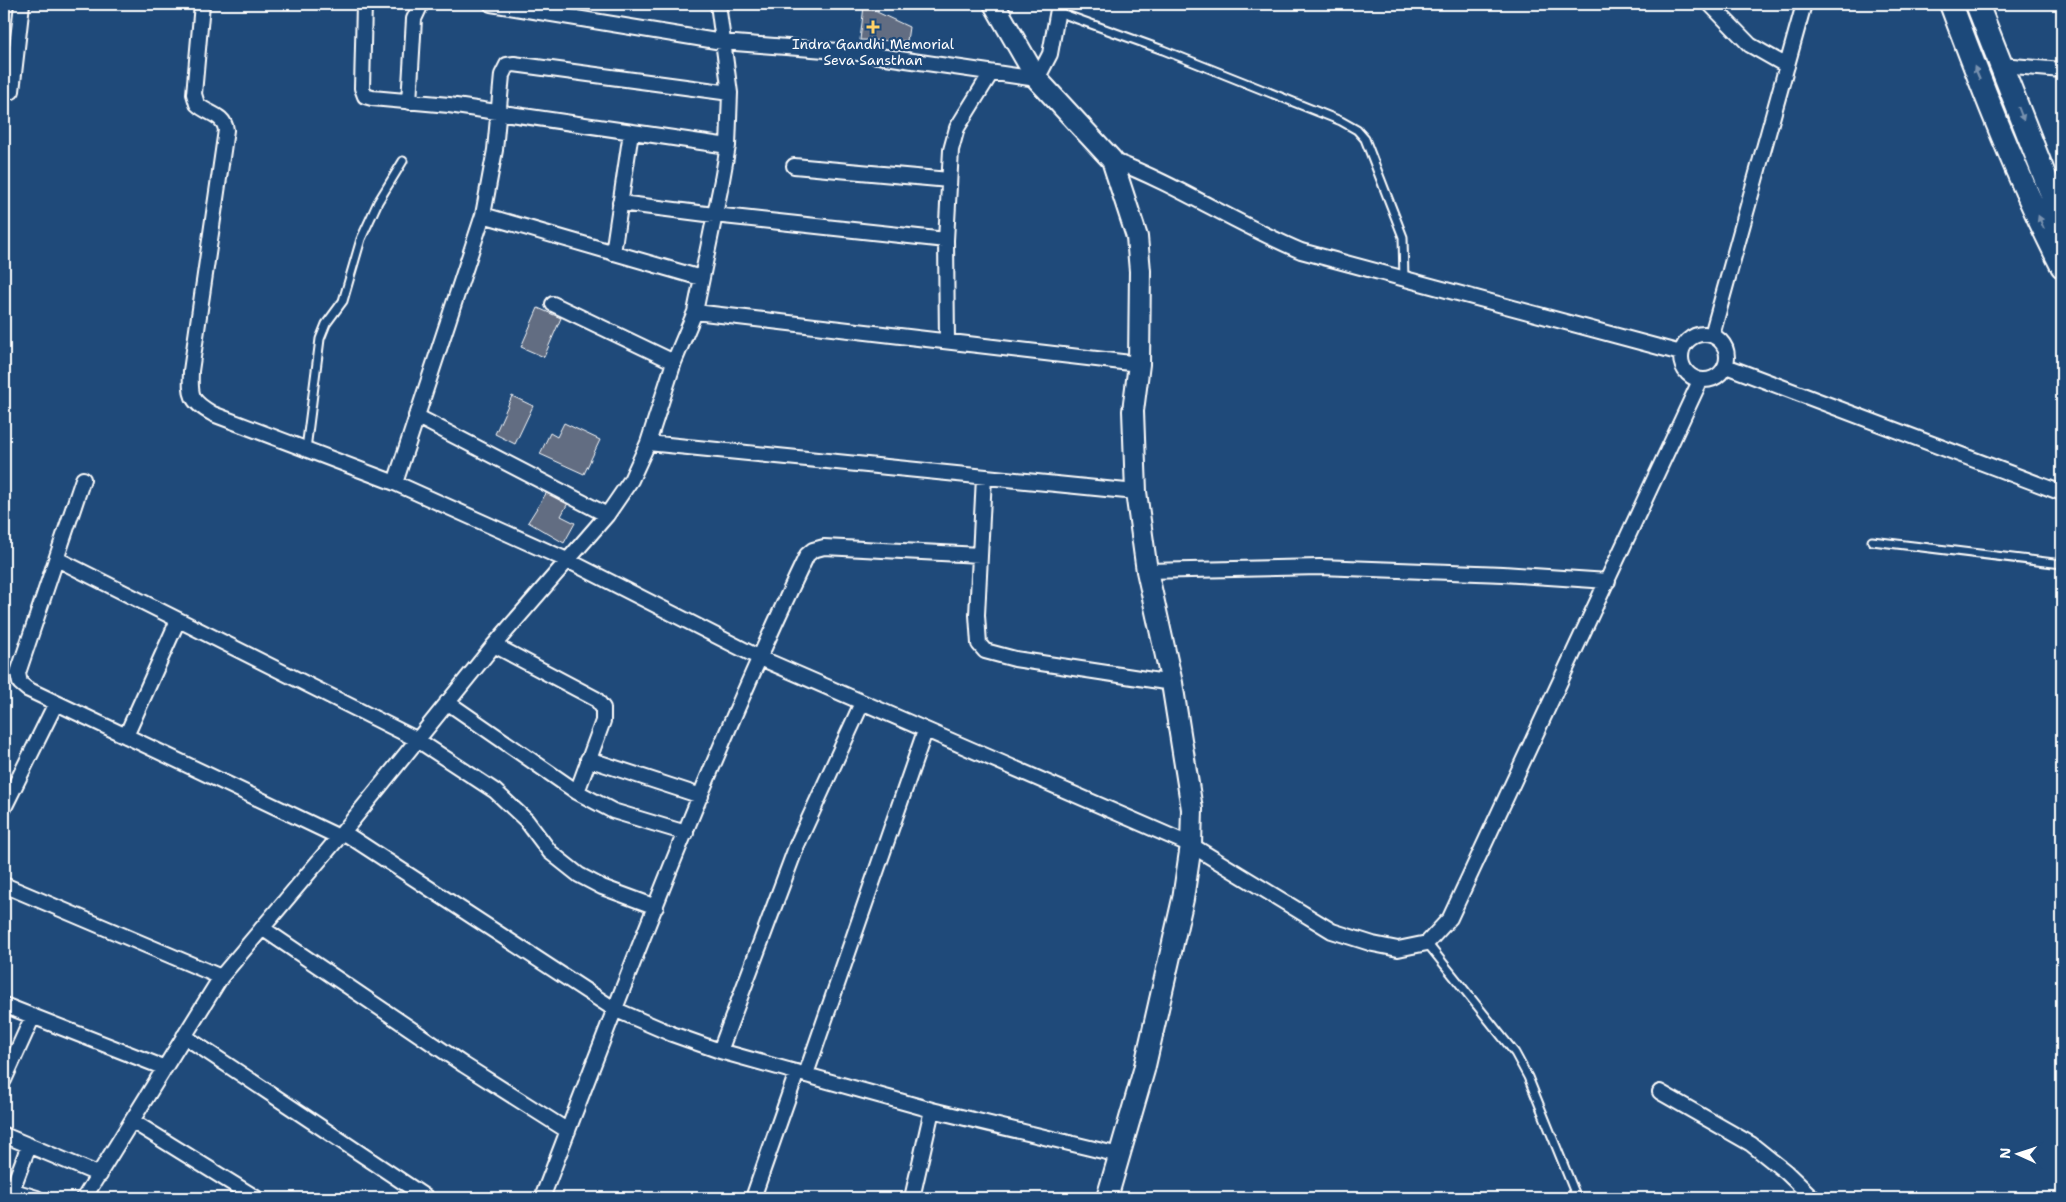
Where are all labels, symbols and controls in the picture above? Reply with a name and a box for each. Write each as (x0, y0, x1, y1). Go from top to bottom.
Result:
marker: Indra Gandhi Memorial Seva Sansthan (866, 20, 880, 34)
place label: Indra Gandhi Memorial Seva Sansthan (792, 35, 955, 69)
one-way arrow (1973, 66, 1981, 80)
one-way arrow (2017, 107, 2025, 122)
one-way arrow (2036, 215, 2044, 229)
north arrow (1994, 1130, 2044, 1180)
text: N (1996, 1147, 2014, 1159)

